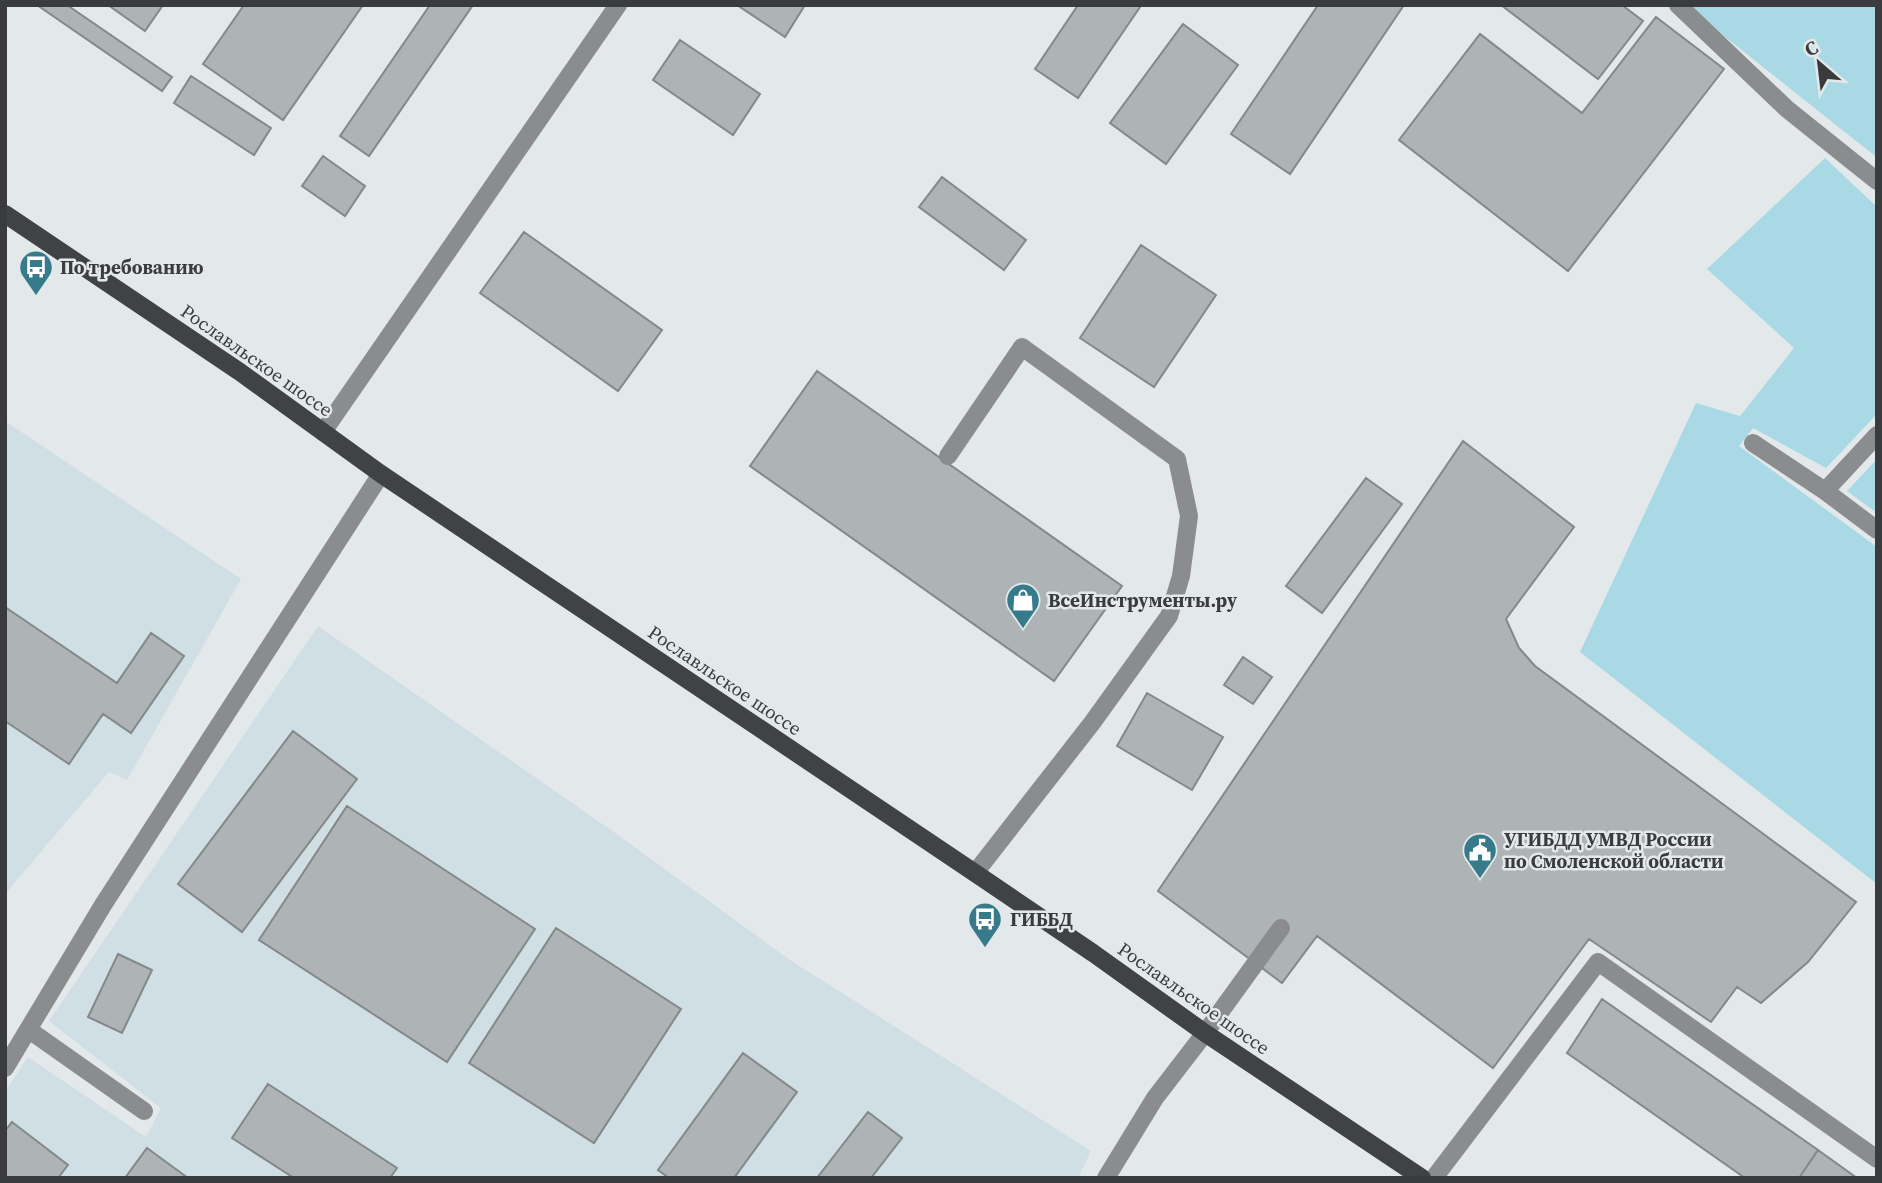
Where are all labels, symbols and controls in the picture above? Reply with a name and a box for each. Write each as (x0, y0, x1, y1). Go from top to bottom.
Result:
north arrow (1784, 28, 1854, 98)
text: С (1800, 34, 1822, 62)
bus stop icon: По требованию (17, 248, 55, 297)
place label: По требованию (60, 254, 204, 280)
street label: Рославльское шоссе (176, 298, 338, 422)
shop icon: ВсеИнструменты.ру (1004, 581, 1042, 630)
place label: ВсеИнструменты.ру (1048, 587, 1238, 613)
street label: Рославльское шоссе (643, 619, 807, 741)
place label: УГИБДД УМВД России по Смоленской области (1504, 826, 1724, 874)
public building icon: УГИБДД УМВД России по Смоленской области (1461, 831, 1499, 880)
bus stop icon: ГИББД (966, 900, 1004, 949)
place label: ГИББД (1010, 906, 1073, 932)
street label: Рославльское шоссе (1113, 936, 1275, 1060)

